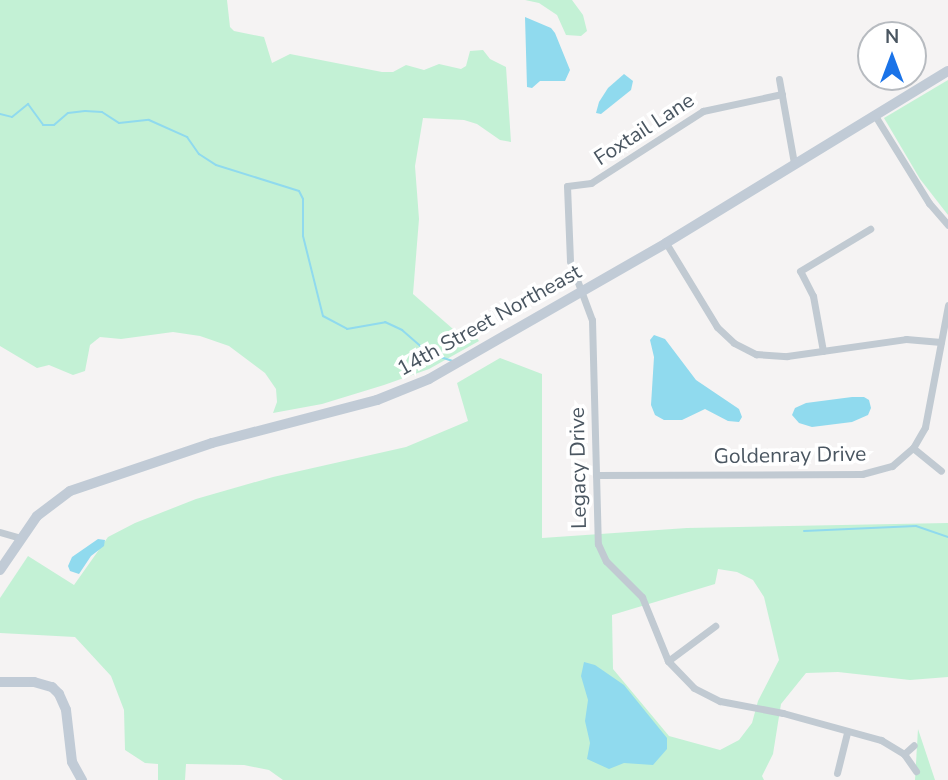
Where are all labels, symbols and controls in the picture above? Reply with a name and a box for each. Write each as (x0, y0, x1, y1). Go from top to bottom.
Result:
north arrow (857, 21, 927, 91)
text: N (885, 24, 899, 50)
street label: Foxtail Lane (589, 87, 699, 171)
street label: 14th Street Northeast (392, 259, 586, 381)
street label: Legacy Drive (564, 407, 592, 529)
street label: Goldenray Drive (713, 441, 867, 469)

